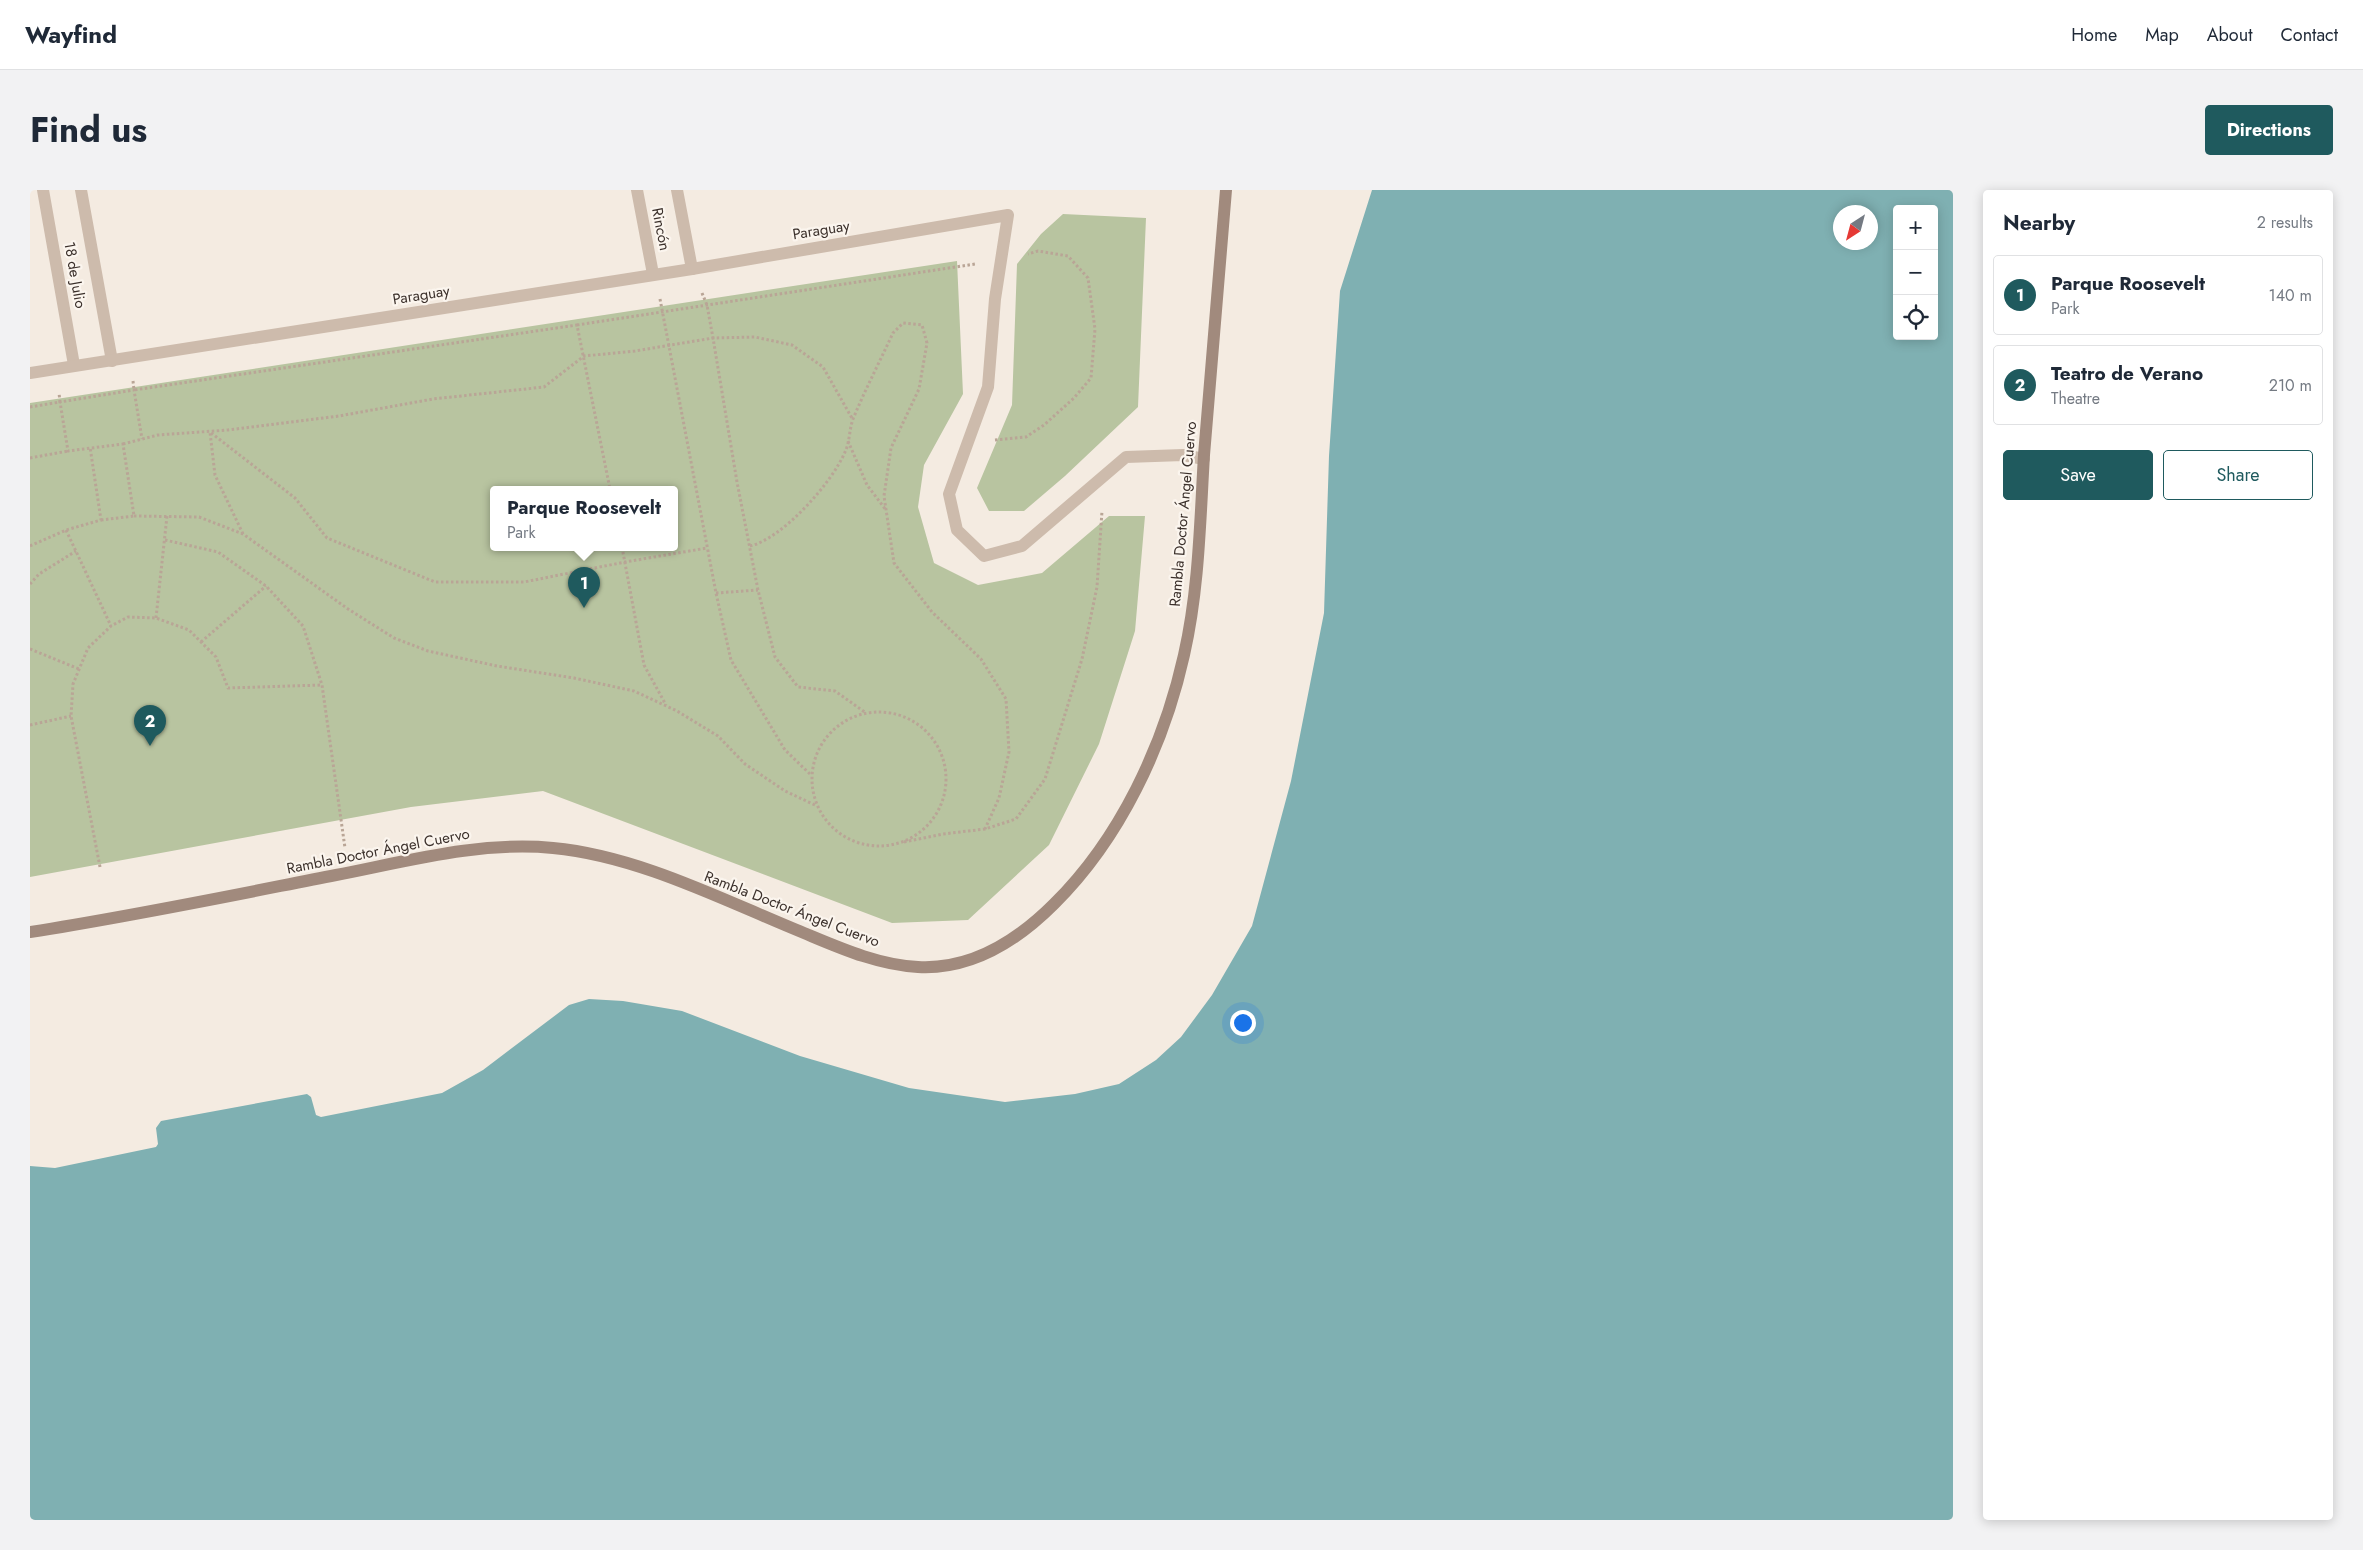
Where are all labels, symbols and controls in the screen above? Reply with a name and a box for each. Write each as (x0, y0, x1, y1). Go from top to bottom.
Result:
text: Wayfind (25, 17, 117, 52)
text: Home (2071, 22, 2117, 48)
text: Map (2145, 22, 2179, 48)
text: About (2207, 22, 2252, 48)
text: Contact (2280, 22, 2338, 48)
text: Find us (30, 105, 147, 155)
button: Directions (2205, 105, 2333, 155)
north arrow (1833, 205, 1878, 250)
map controls (1893, 205, 1938, 340)
button: + (1893, 205, 1938, 250)
street label: Rincón (646, 206, 676, 252)
text: Nearby (2003, 208, 2075, 238)
text: 2 results (2257, 211, 2313, 234)
street label: Paraguay (791, 215, 852, 245)
street label: 18 de Julio (58, 240, 92, 310)
button: − (1893, 250, 1938, 295)
text: Parque Roosevelt (2051, 270, 2205, 297)
street label: Paraguay (391, 280, 452, 310)
text: 1 (2016, 284, 2024, 307)
text: 140 m (2269, 284, 2312, 307)
button: locate (1893, 295, 1938, 340)
text: Park (2051, 297, 2080, 320)
text: Teatro de Verano (2051, 360, 2203, 387)
text: 2 (2015, 374, 2025, 397)
text: 210 m (2269, 374, 2312, 397)
text: Theatre (2051, 387, 2100, 410)
street label: Rambla Doctor Ángel Cuervo (1164, 420, 1202, 608)
button: Save (2003, 450, 2153, 500)
button: Share (2163, 450, 2313, 500)
popup (490, 486, 678, 551)
text: Parque Roosevelt (507, 494, 661, 521)
text: Park (507, 521, 535, 544)
pin: 1 (568, 567, 600, 608)
pin: 2 (134, 705, 166, 746)
street label: Rambla Doctor Ángel Cuervo (285, 822, 471, 880)
street label: Rambla Doctor Ángel Cuervo (701, 865, 883, 953)
your location (1230, 1010, 1256, 1036)

